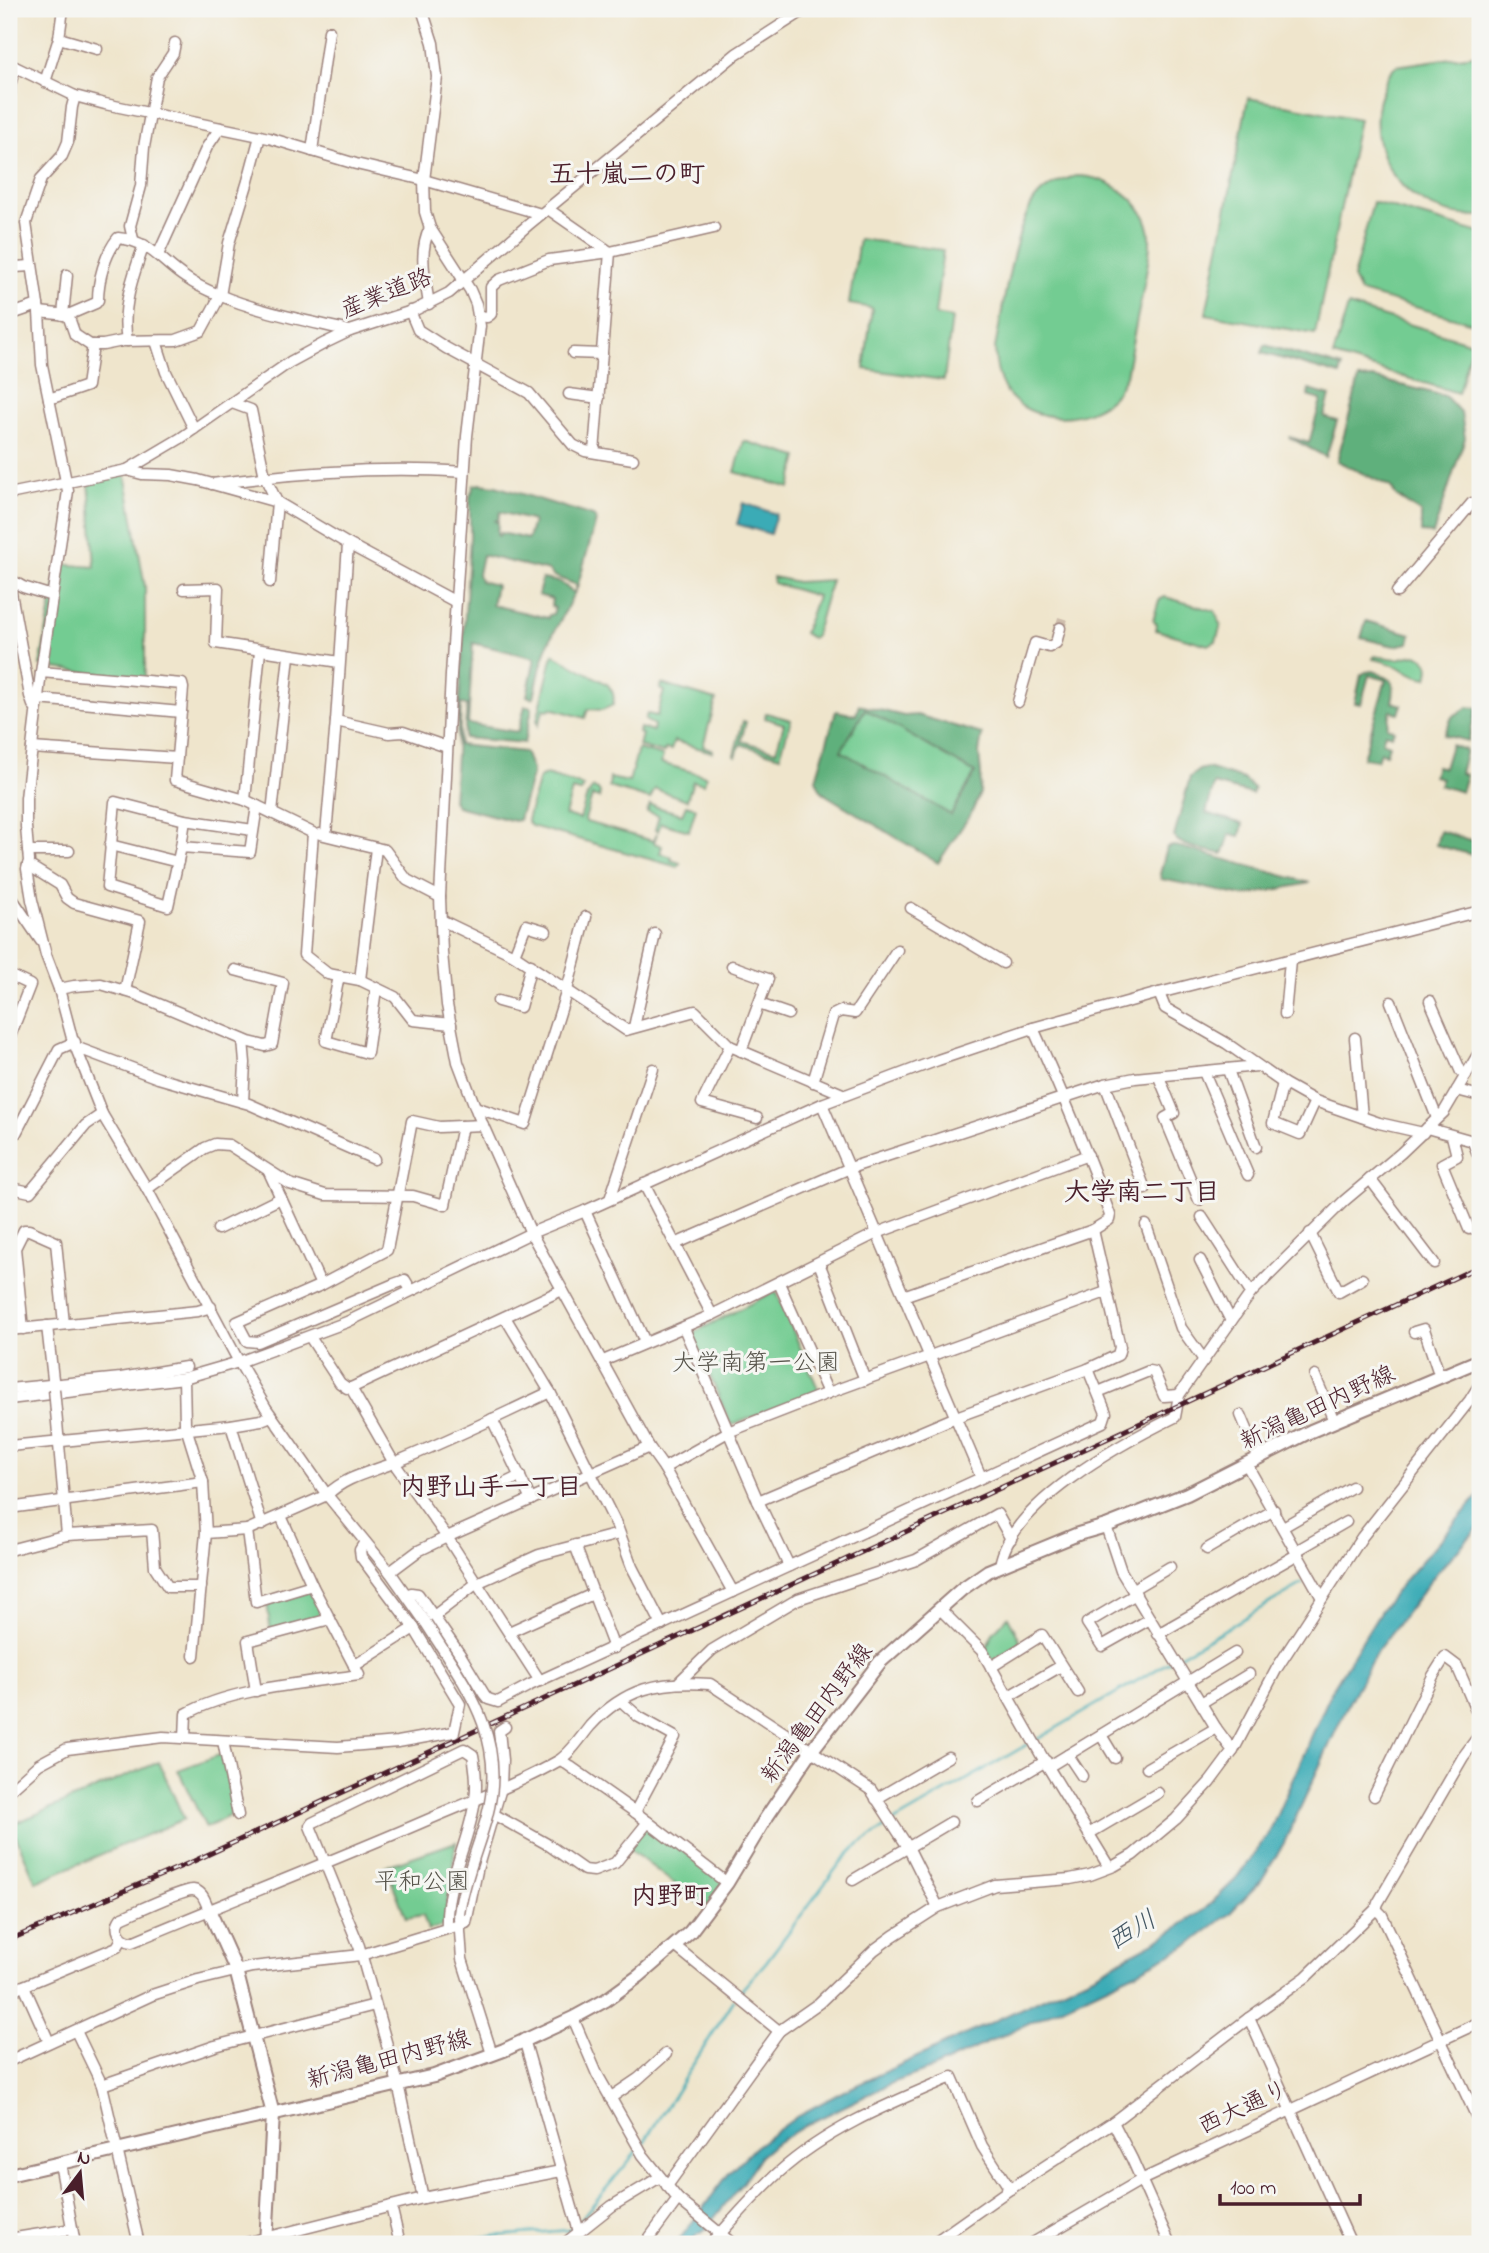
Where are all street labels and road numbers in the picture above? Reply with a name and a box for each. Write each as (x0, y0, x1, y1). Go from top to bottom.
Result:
street label: 産業道路 (336, 261, 438, 329)
street label: 新潟亀田内野線 (1234, 1358, 1402, 1460)
street label: 新潟亀田内野線 (753, 1636, 883, 1792)
street label: 新潟亀田内野線 (303, 2022, 475, 2100)
street label: 西大通り (1193, 2073, 1295, 2145)

